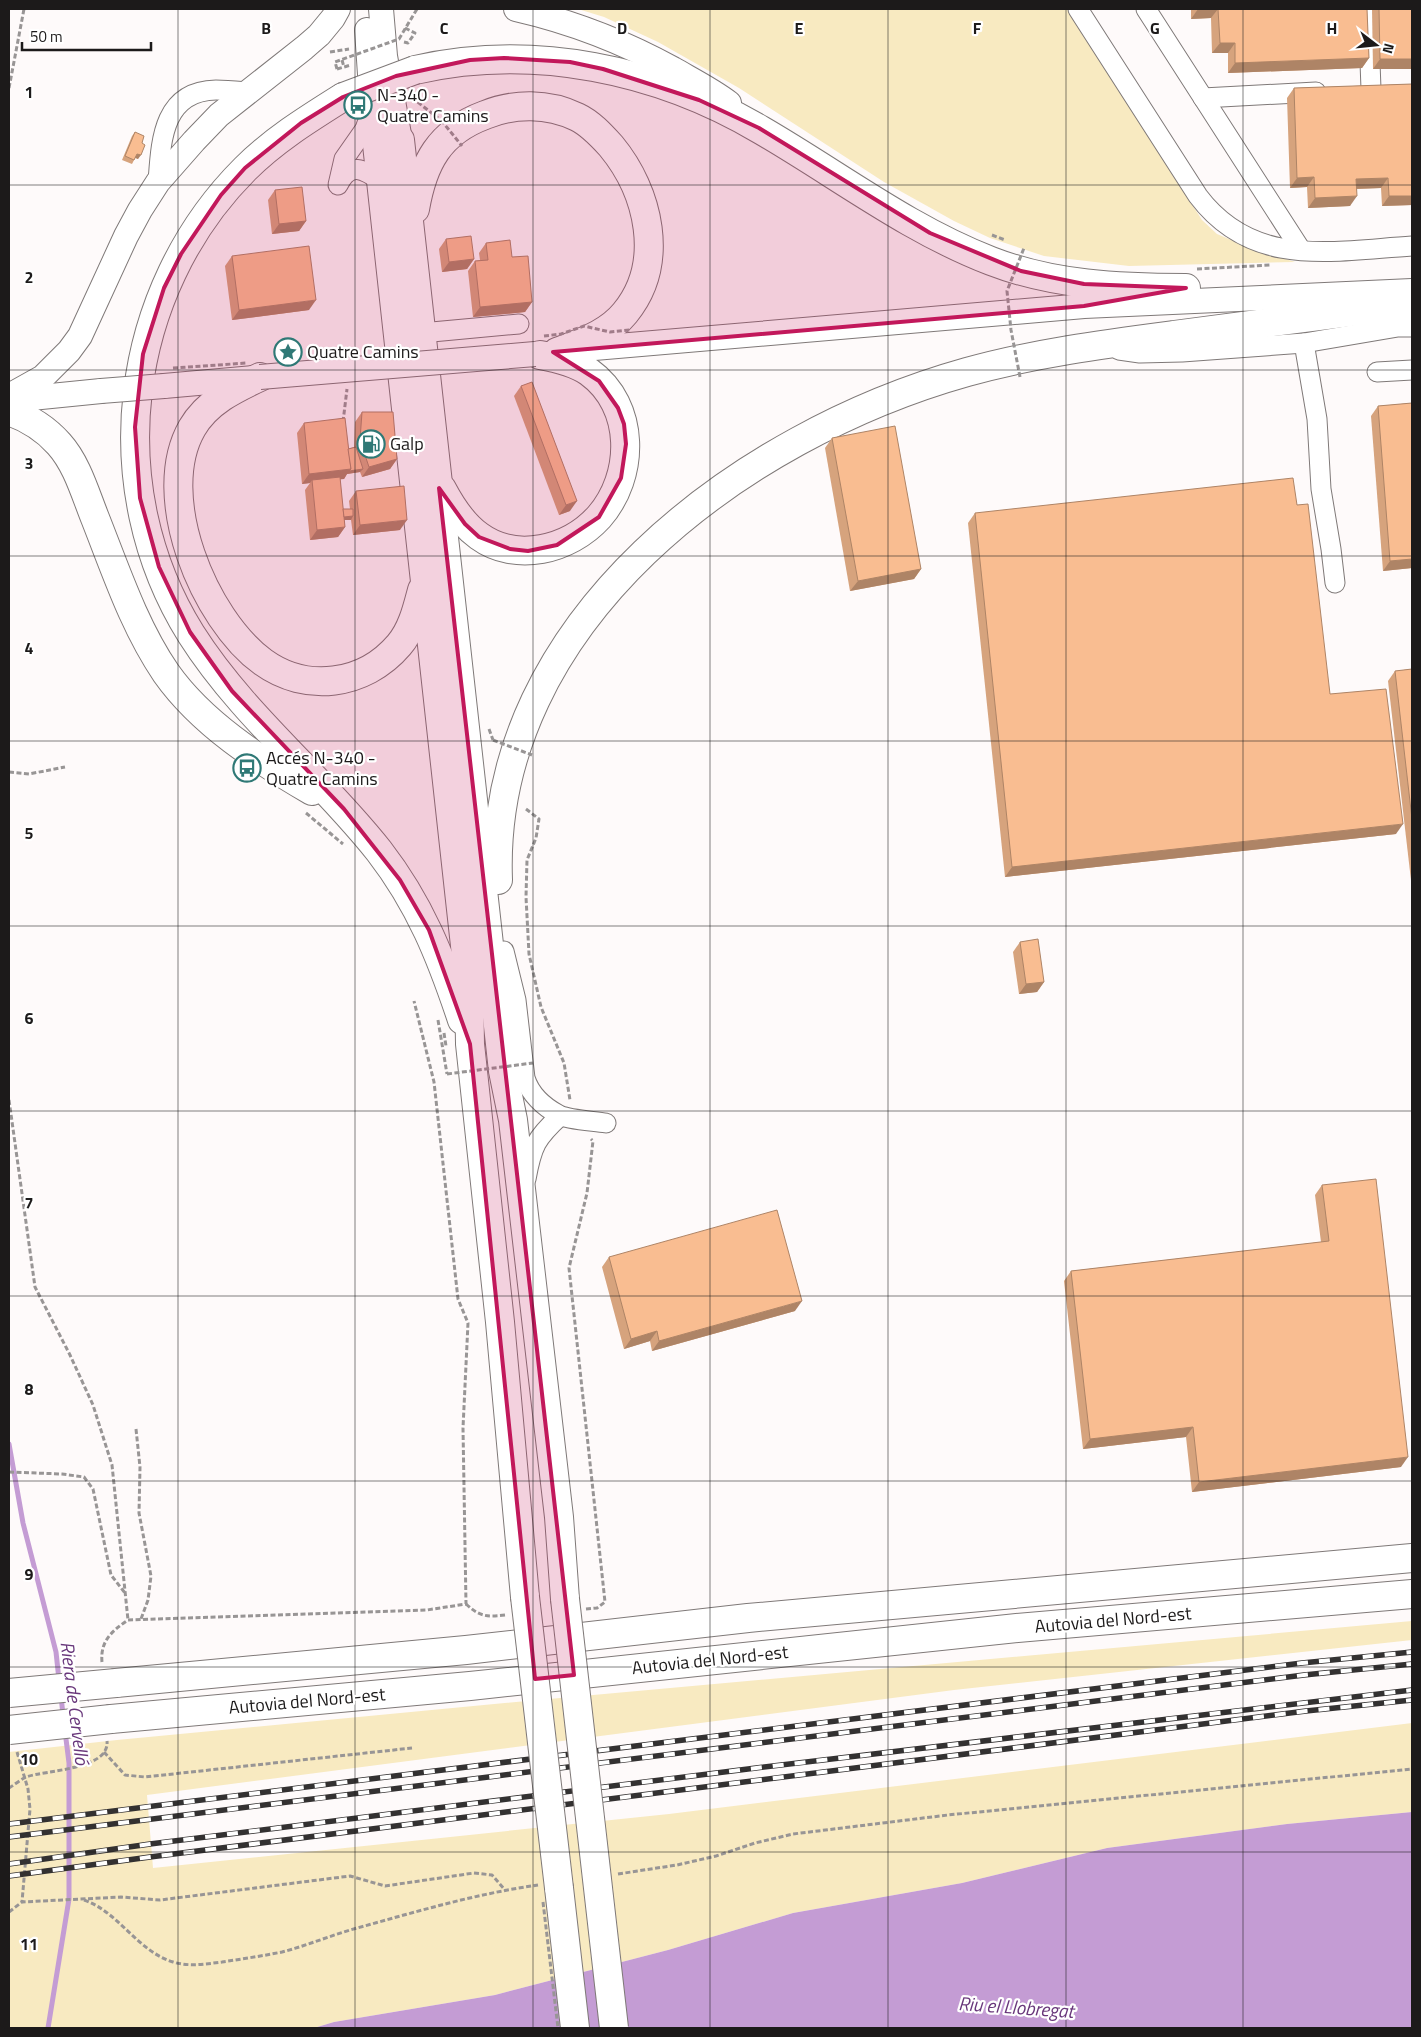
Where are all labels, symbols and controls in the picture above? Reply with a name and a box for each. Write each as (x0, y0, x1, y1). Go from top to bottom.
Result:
text: B (261, 16, 271, 40)
text: C (440, 16, 449, 40)
text: D (617, 16, 627, 40)
text: E (795, 16, 804, 40)
text: F (973, 16, 982, 40)
text: G (1150, 16, 1160, 40)
text: H (1327, 16, 1337, 40)
scale bar (22, 20, 151, 52)
north arrow (1351, 20, 1401, 70)
text: 50 m (30, 25, 63, 48)
text: N (1378, 41, 1400, 56)
text: 1 (25, 80, 33, 104)
place label: N-340 - Quatre Camins (377, 81, 489, 129)
bus stop icon: N-340 - Quatre Camins (343, 90, 373, 120)
text: 2 (25, 265, 33, 289)
place icon: Quatre Camins (273, 337, 303, 367)
place label: Quatre Camins (307, 338, 419, 365)
fuel station icon: Galp (356, 429, 386, 459)
place label: Galp (390, 430, 424, 457)
text: 3 (25, 451, 33, 475)
text: 4 (25, 636, 34, 660)
place label: Accés N-340 - Quatre Camins (266, 744, 378, 792)
bus stop icon: Accés N-340 - Quatre Camins (232, 753, 262, 783)
text: 5 (25, 821, 34, 845)
text: 6 (25, 1006, 34, 1030)
text: 7 (25, 1191, 33, 1215)
text: 8 (25, 1377, 34, 1401)
text: 9 (25, 1562, 34, 1586)
street label: Autovia del Nord-est (1034, 1599, 1193, 1640)
street label: Autovia del Nord-est (630, 1638, 790, 1681)
water label: Riera de Cervelló (54, 1640, 98, 1768)
street label: Autovia del Nord-est (228, 1680, 387, 1721)
text: 10 (20, 1747, 38, 1771)
text: 11 (20, 1932, 38, 1956)
water label: Riu el Llobregat (957, 1988, 1077, 2025)

